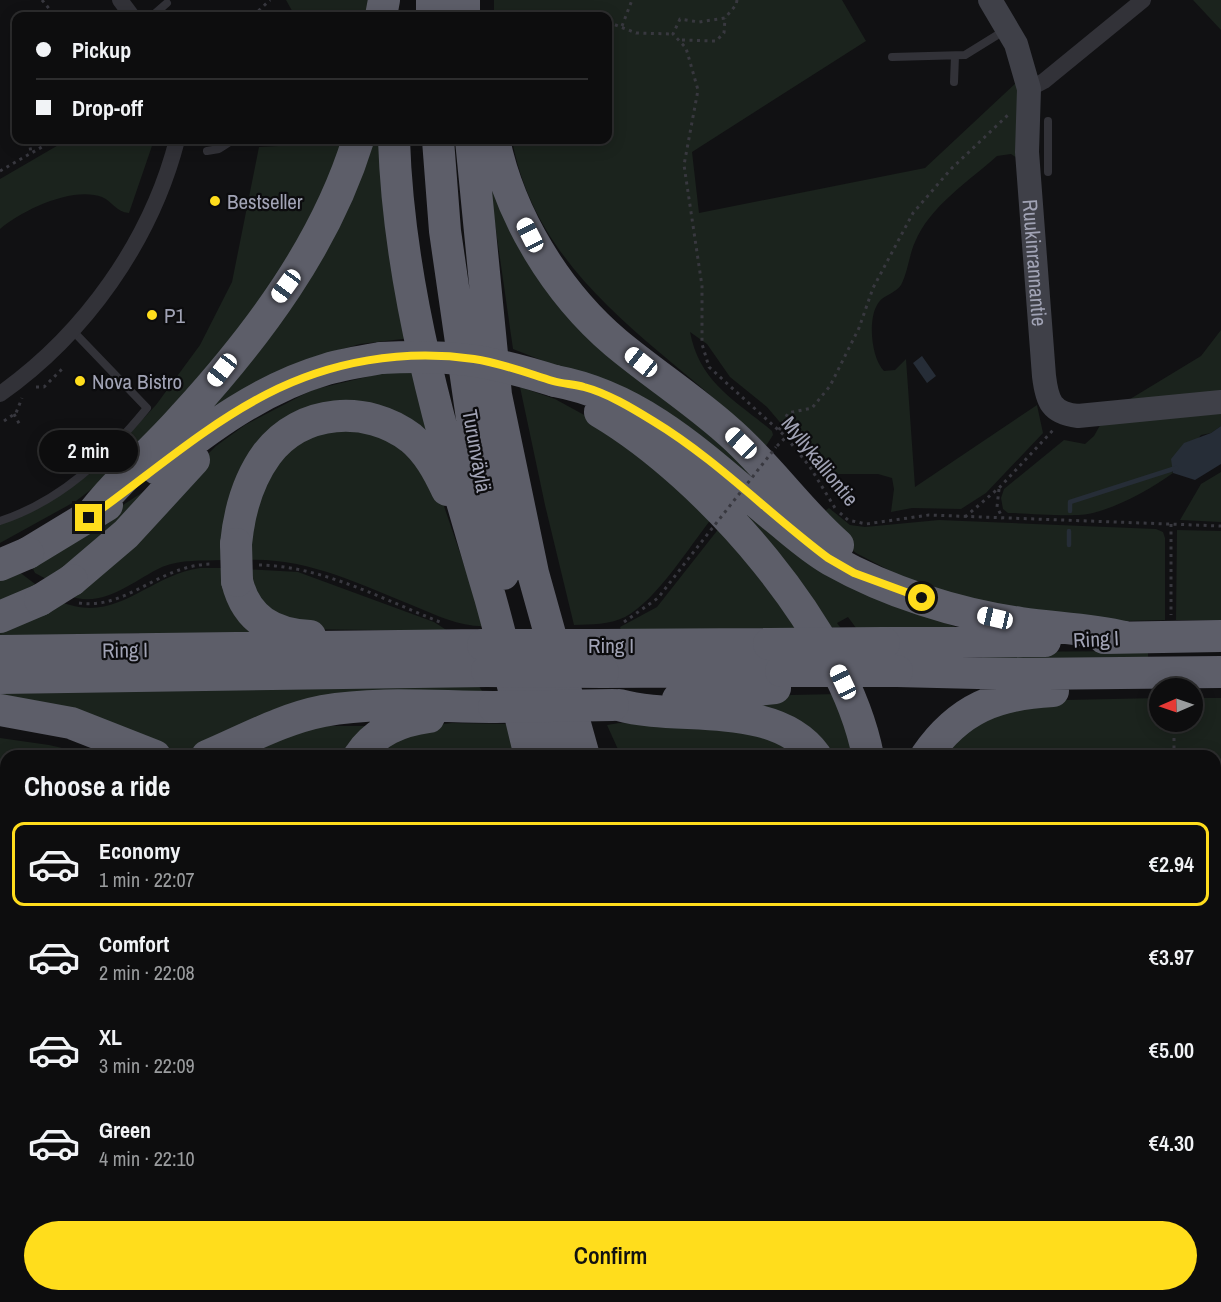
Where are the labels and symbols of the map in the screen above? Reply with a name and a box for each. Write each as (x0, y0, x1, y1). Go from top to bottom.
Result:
place label: Bestseller (227, 187, 303, 216)
marker: Bestseller (208, 194, 222, 208)
street label: Ruukinrannantie (1016, 198, 1055, 327)
car (514, 215, 546, 255)
car (268, 266, 304, 306)
place label: P1 (164, 301, 185, 330)
marker: P1 (145, 308, 159, 322)
car (621, 344, 661, 380)
car (204, 350, 240, 390)
place label: Nova Bistro (92, 367, 182, 396)
marker: Nova Bistro (73, 374, 87, 388)
street label: Turunväylä (455, 407, 499, 495)
street label: Myllykalliontie (775, 410, 865, 512)
car (722, 424, 760, 462)
callout: 2 min (40, 431, 138, 473)
route end (75, 504, 102, 531)
route start (908, 584, 935, 611)
car (975, 605, 1015, 631)
street label: Ring I (1072, 623, 1120, 655)
street label: Ring I (588, 631, 634, 660)
street label: Ring I (102, 635, 148, 665)
car (827, 662, 859, 702)
north arrow (1149, 678, 1203, 732)

